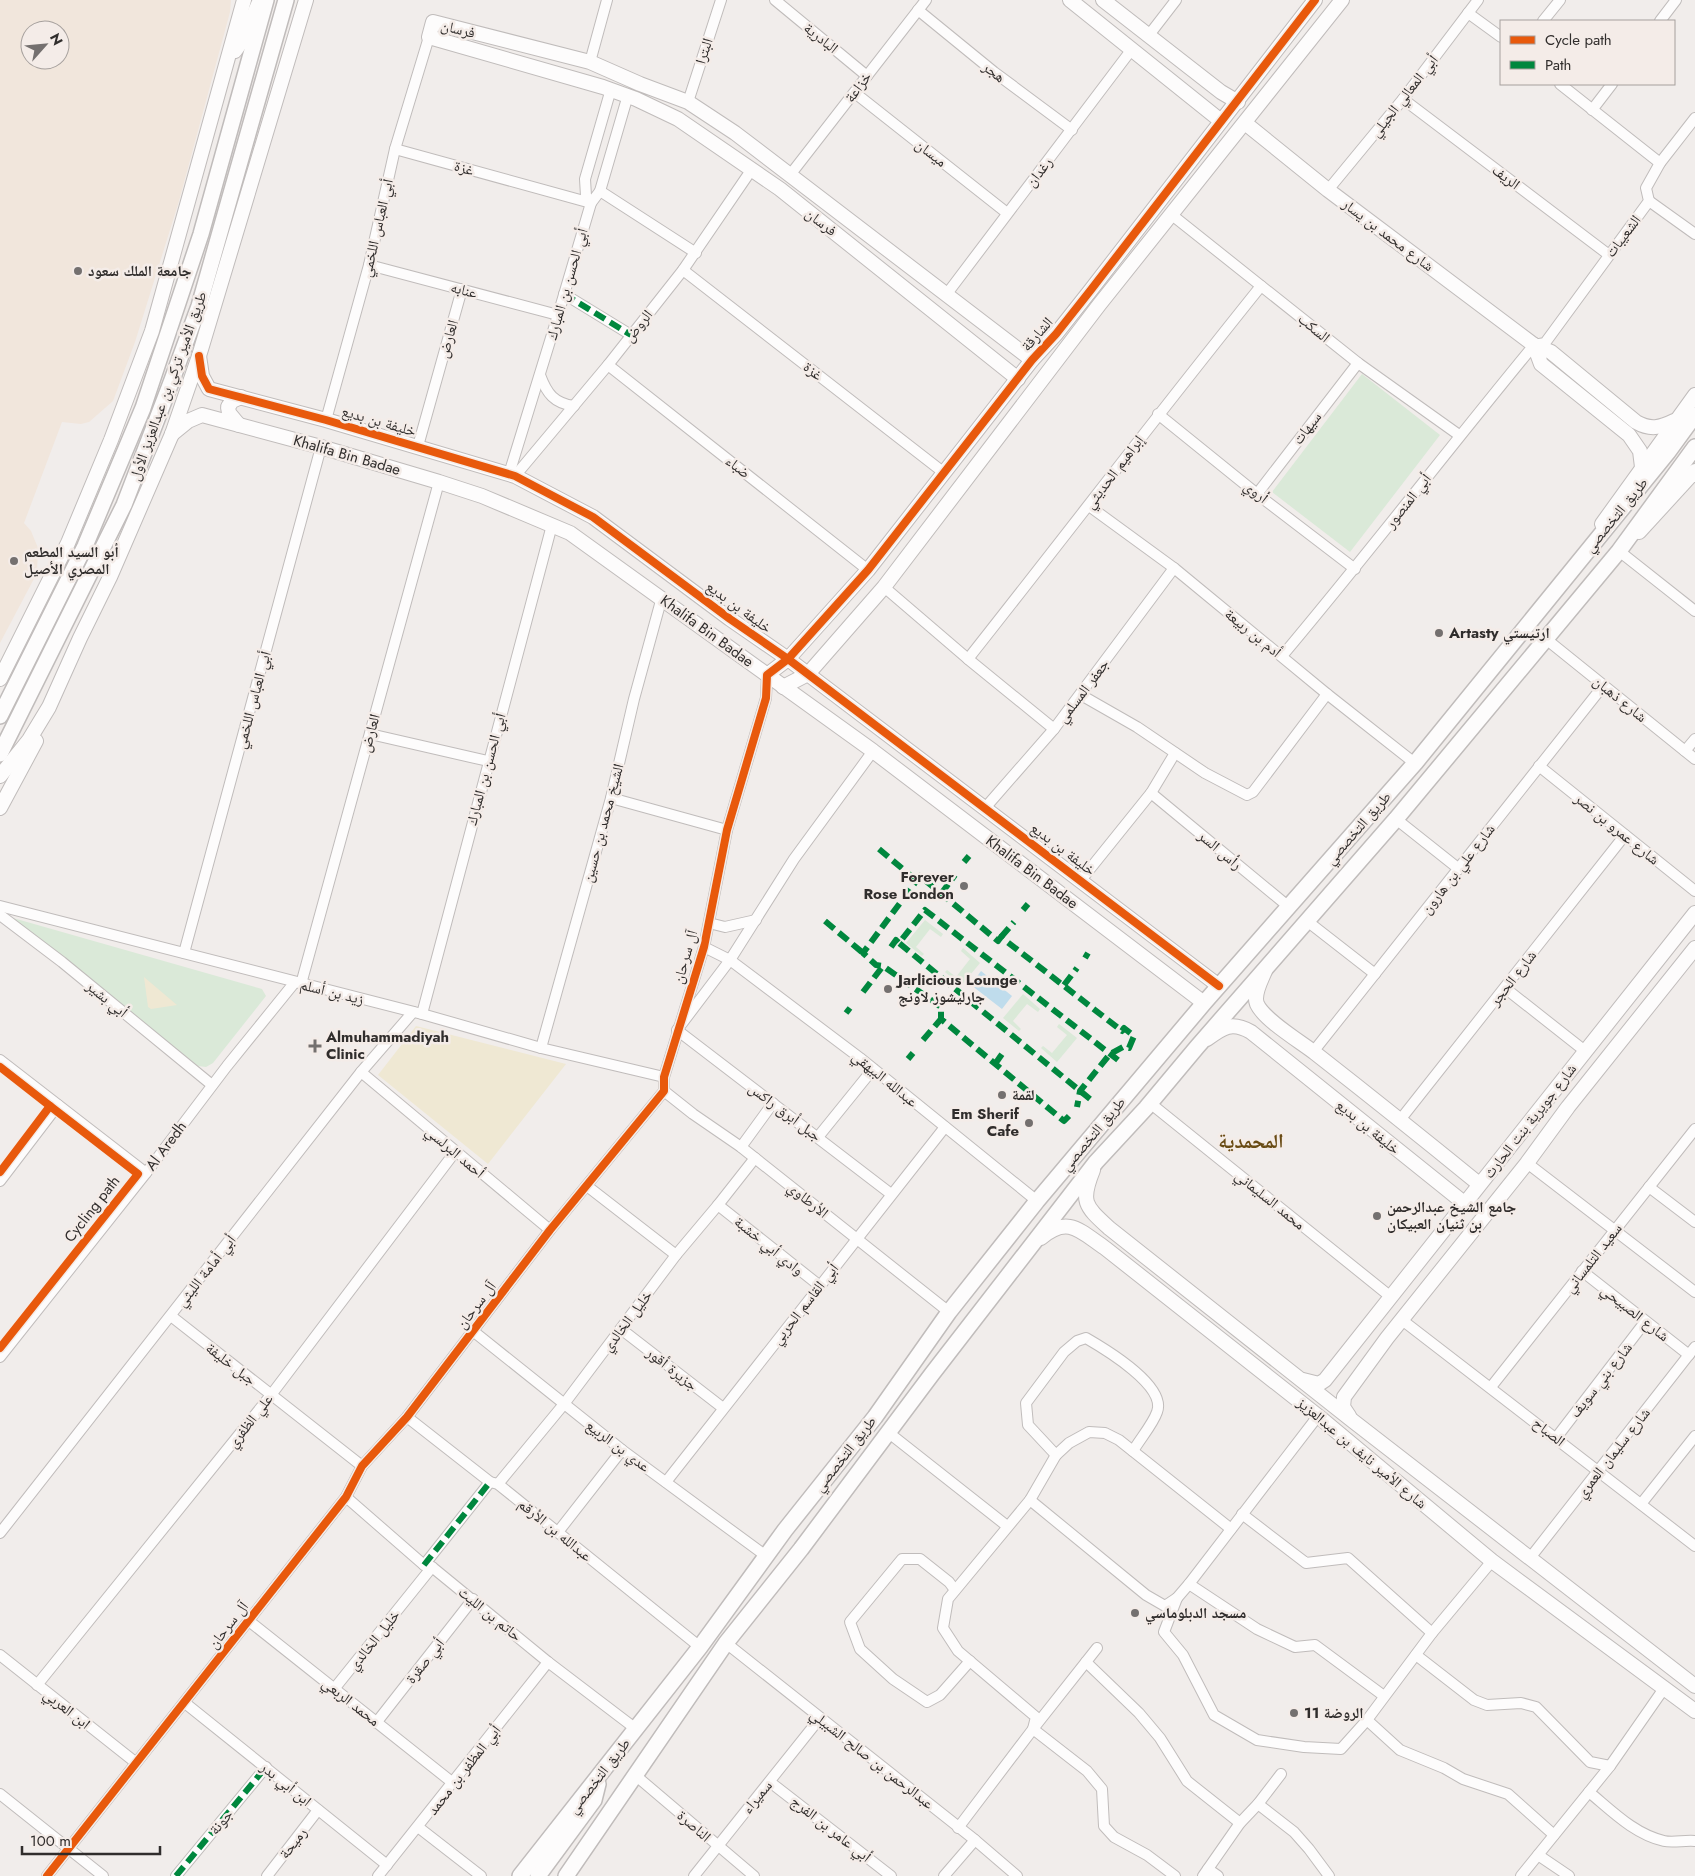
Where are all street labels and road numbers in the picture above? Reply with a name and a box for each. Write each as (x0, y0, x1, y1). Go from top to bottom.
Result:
street label: فرسان (438, 14, 478, 44)
street label: البادرية (799, 17, 843, 59)
street label: البترا (689, 35, 719, 67)
street label: أبي المعالي الجيلي (1365, 50, 1444, 142)
street label: هجر (977, 55, 1010, 88)
street label: خزاعة (839, 67, 877, 107)
street label: ميسان (911, 134, 952, 172)
street label: رغدان (1020, 152, 1058, 192)
street label: غزة (451, 155, 477, 181)
street label: الريف (1487, 159, 1525, 195)
street label: أبي العباس اللخمي (355, 177, 400, 279)
street label: شارع محمد بن يسار (1337, 193, 1439, 277)
street label: فرسان (801, 203, 841, 241)
street label: الشعيبات (1600, 210, 1646, 262)
street label: أبي الحسن بن المبارك (541, 226, 594, 343)
street label: عنابه (448, 276, 480, 304)
street label: طريق الأمير تركي بن عبدالعزيز الأول (123, 288, 213, 484)
street label: الروض (618, 305, 658, 347)
street label: السكب (1293, 308, 1335, 348)
street label: الشارقة (1016, 312, 1058, 356)
street label: العارض (432, 317, 464, 361)
street label: غزة (798, 356, 828, 386)
street label: خليفة بن بديع (339, 400, 419, 442)
street label: سيهات (1287, 407, 1327, 449)
street label: Khalifa Bin Badae (291, 429, 403, 481)
street label: إبراهيم الحديثي (1079, 430, 1150, 514)
street label: ضباء (721, 450, 755, 484)
street label: أبي المنصور (1379, 469, 1437, 534)
street label: طريق التخصصي (1579, 473, 1654, 558)
street label: أروي (1239, 475, 1273, 509)
street label: خليفة بن بديع (702, 576, 777, 639)
street label: Khalifa Bin Badae (656, 590, 758, 673)
street label: أدم بن ربيعة (1220, 603, 1286, 663)
street label: أبي العباس اللخمي (229, 649, 277, 751)
street label: جعفر المسلمي (1052, 654, 1115, 728)
street label: شارع ذهبان (1588, 670, 1652, 728)
street label: أبي الحسن بن المبارك (460, 710, 512, 828)
street label: العارض (354, 711, 386, 755)
street label: الشيخ محمد بن حسين (577, 761, 629, 885)
street label: طريق التخصصي (1320, 786, 1397, 870)
street label: شارع عمرو بن نصر (1569, 787, 1664, 870)
street label: خليفة بن بديع (1026, 817, 1101, 881)
street label: شارع علي بن هارون (1416, 819, 1501, 919)
street label: رأس السر (1192, 824, 1247, 875)
street label: Khalifa Bin Badae (981, 830, 1083, 914)
street label: آل سرحان (667, 926, 703, 986)
street label: شارع الحجر (1483, 945, 1542, 1011)
street label: زيد بن أسلم (298, 973, 366, 1011)
street label: أبي بشير (80, 975, 133, 1023)
street label: عبدالله البيهقي (847, 1046, 923, 1113)
street label: شارع جويرية بنت الحارث (1478, 1059, 1582, 1183)
street label: جبل أبرق راكس (744, 1077, 826, 1147)
street label: طريق التخصصي (1055, 1092, 1131, 1176)
street label: خليفة بن بديع (1331, 1094, 1405, 1160)
street label: Al Aredh (140, 1117, 192, 1175)
street label: أحمد البرلسي (420, 1121, 490, 1184)
street label: محمد السليماني (1230, 1165, 1310, 1236)
street label: Cycling path (59, 1171, 125, 1247)
street label: الأرطاوي (782, 1177, 833, 1224)
street label: وادي أبي خشبة (729, 1211, 808, 1282)
street label: سعيد التلمساني (1559, 1218, 1628, 1298)
street label: أبي أمامة الليثي (171, 1230, 242, 1312)
street label: أبي القاسم الحربي (766, 1258, 845, 1350)
street label: آل سرحان (451, 1275, 502, 1334)
street label: شارع الصبيحي (1596, 1279, 1674, 1347)
street label: خليل الخالدي (597, 1285, 658, 1357)
street label: جبل خليفة (201, 1337, 261, 1391)
street label: شارع بني سويف (1564, 1337, 1638, 1423)
street label: جزيرة أقور (641, 1341, 703, 1396)
street label: علي الظفري (222, 1389, 279, 1453)
street label: شارع الأمير نايف بن عبدالعزيز (1291, 1391, 1432, 1514)
street label: شارع سليمان العمري (1571, 1403, 1656, 1504)
street label: طريق التخصصي (808, 1411, 882, 1497)
street label: الصباح (1528, 1412, 1570, 1452)
street label: عدي بن الربيع (581, 1415, 655, 1478)
street label: عبدالله بن الأرقم (513, 1493, 597, 1567)
street label: حاتم بن الليث (453, 1581, 527, 1647)
street label: آل سرحان (202, 1596, 254, 1653)
street label: خليل الخالدي (343, 1605, 406, 1675)
street label: أبي صقرة (400, 1634, 450, 1689)
street label: محمد الربعي (317, 1672, 385, 1732)
street label: ابن العربي (38, 1684, 95, 1735)
street label: عبدالرحمن بن صالح الشبيلي (805, 1704, 939, 1815)
street label: أبي المظفر بن محمد (422, 1720, 507, 1820)
street label: طريق التخصصي (562, 1733, 636, 1819)
street label: ابن أبي بدر (254, 1756, 316, 1812)
street label: سميراء (736, 1775, 778, 1818)
street label: أبي عامر بن الفرج (786, 1791, 876, 1868)
street label: جونة (204, 1804, 239, 1840)
street label: الناصرة (672, 1805, 716, 1847)
street label: رميحة (274, 1822, 313, 1863)

